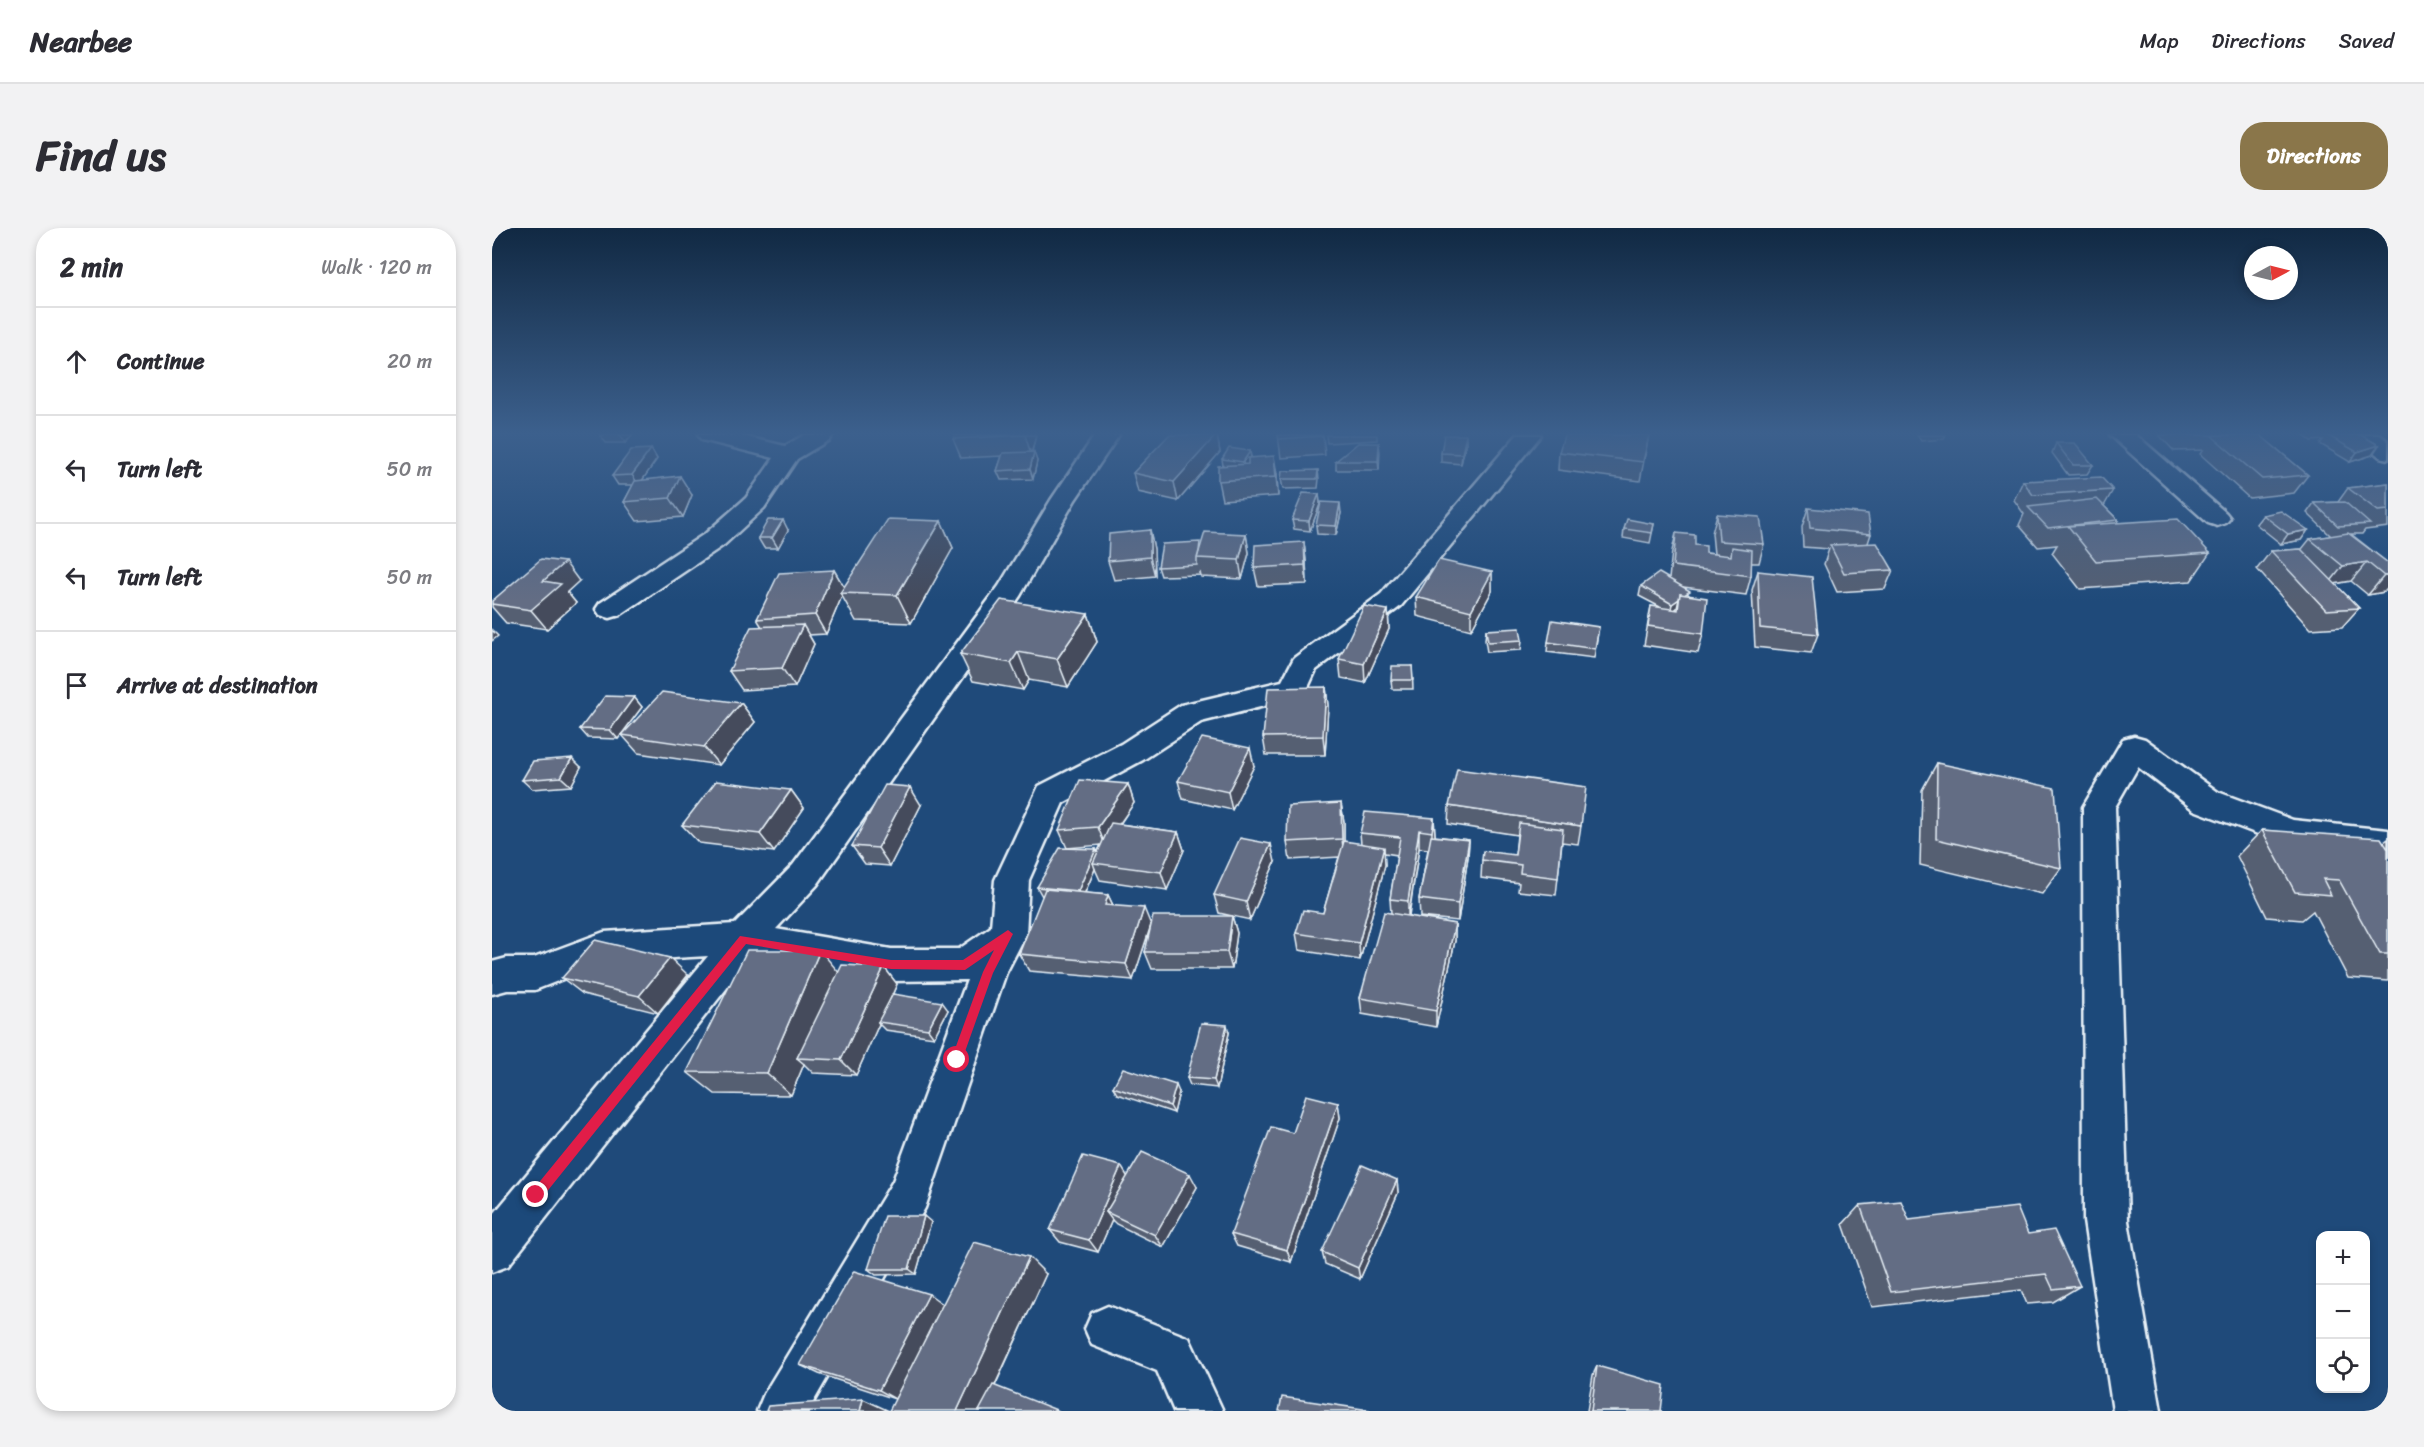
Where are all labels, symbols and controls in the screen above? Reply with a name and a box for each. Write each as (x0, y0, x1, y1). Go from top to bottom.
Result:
text: Nearbee (30, 17, 132, 66)
text: Map (2140, 22, 2178, 60)
text: Directions (2211, 22, 2306, 60)
text: Saved (2339, 22, 2394, 60)
text: Find us (36, 119, 166, 193)
button: Directions (2240, 122, 2388, 190)
text: 2 min (60, 244, 123, 290)
north arrow (2244, 246, 2298, 300)
text: Walk · 120 m (321, 250, 432, 285)
text: Continue (117, 342, 205, 381)
text: 20 m (387, 344, 432, 379)
icon: ahead (60, 345, 93, 378)
text: Turn left (117, 450, 202, 489)
text: 50 m (387, 452, 432, 487)
icon: left (60, 453, 93, 486)
text: Turn left (117, 558, 202, 597)
text: 50 m (387, 560, 432, 595)
icon: left (60, 561, 93, 594)
text: Arrive at destination (117, 666, 318, 705)
icon: arrive (60, 669, 93, 702)
route start (943, 1046, 969, 1072)
route end (522, 1181, 548, 1207)
map controls (2316, 1231, 2370, 1393)
button: + (2316, 1231, 2370, 1285)
button: − (2316, 1285, 2370, 1339)
button: locate (2316, 1339, 2370, 1393)

